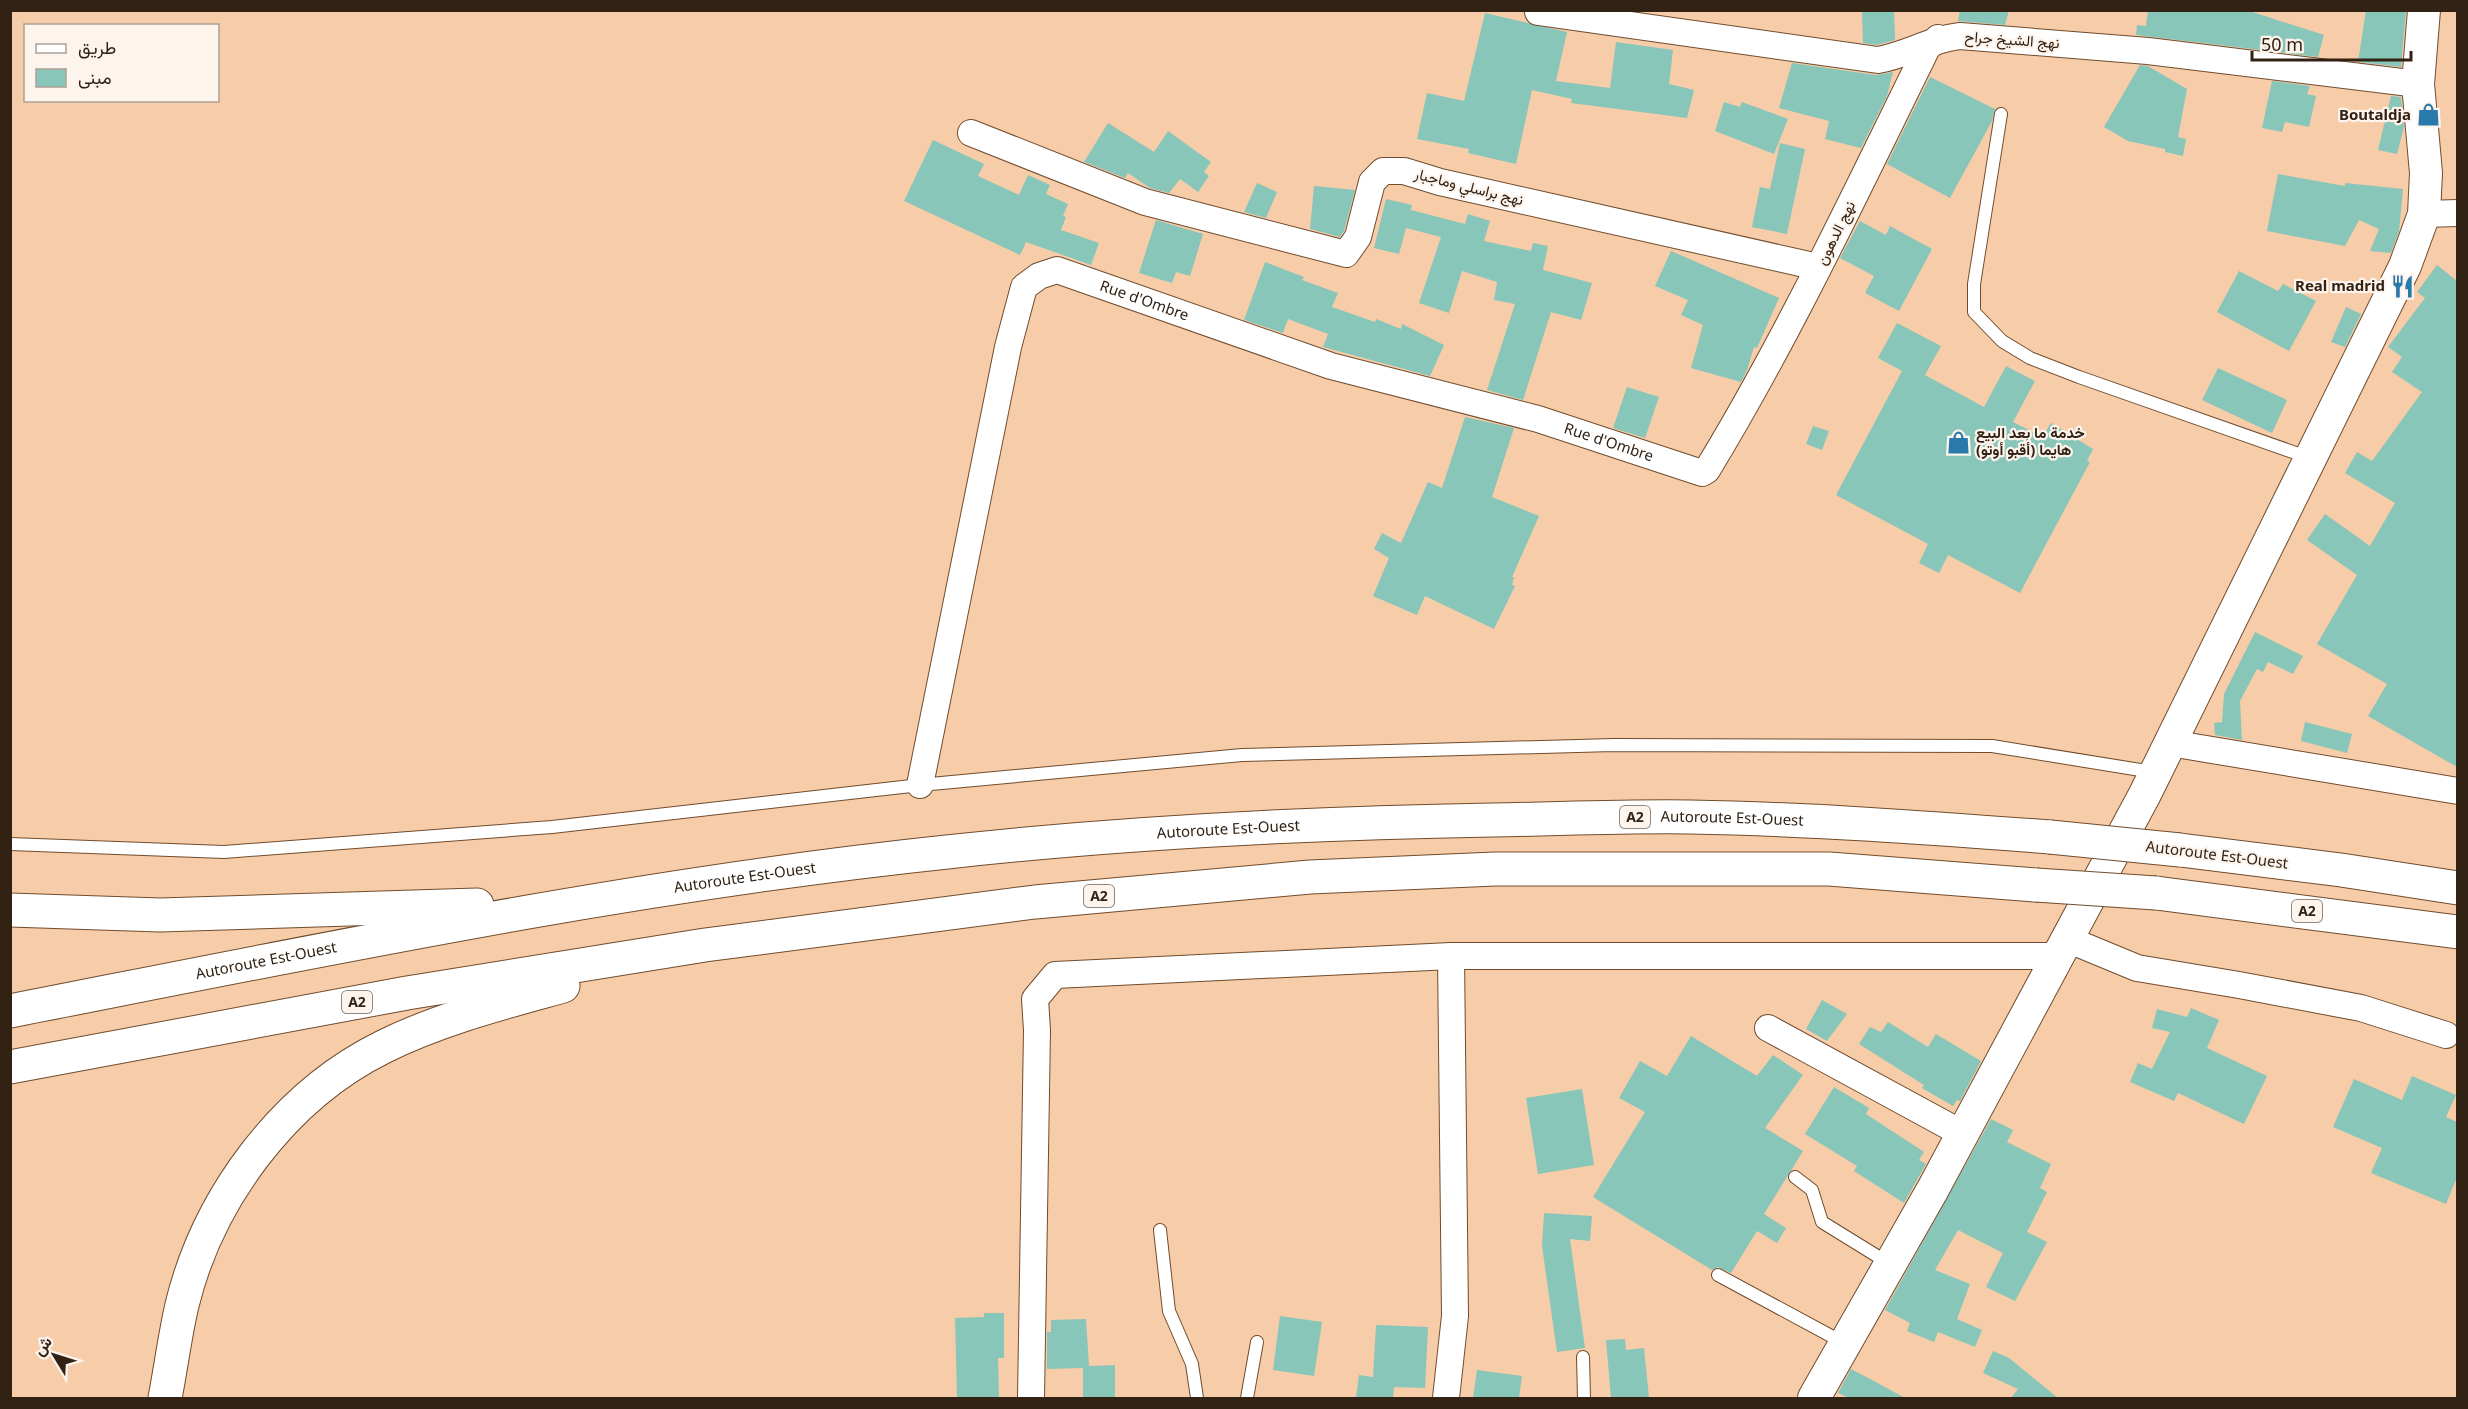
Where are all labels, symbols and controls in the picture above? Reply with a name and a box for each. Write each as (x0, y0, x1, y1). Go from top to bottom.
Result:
legend (24, 24, 219, 102)
scale bar (2252, 24, 2411, 62)
street label: نهج الشيخ جراح (1964, 26, 2060, 54)
text: 50 m (2261, 32, 2303, 56)
text: طريق (78, 35, 116, 59)
text: مبنى (78, 65, 112, 89)
shop icon: Boutaldja (2416, 102, 2442, 128)
place label: Boutaldja (2339, 104, 2411, 124)
street label: نهج براسلي وماجبار (1411, 163, 1526, 213)
street label: نهج الدهون (1811, 197, 1861, 269)
restaurant icon: Real madrid (2390, 273, 2416, 299)
street label: Rue d'Ombre (1098, 275, 1192, 324)
place label: Real madrid (2295, 275, 2385, 295)
street label: Rue d'Ombre (1562, 417, 1656, 465)
place label: خدمة ما بعد البيع هايما (أقبو أوتو) (1976, 422, 2085, 459)
shop icon: خدمة ما بعد البيع هايما (أقبو أوتو) (1945, 429, 1971, 455)
road number: A2 (1620, 806, 1650, 828)
street label: Autoroute Est-Ouest (1660, 806, 1805, 830)
street label: Autoroute Est-Ouest (1156, 815, 1301, 842)
street label: Autoroute Est-Ouest (2145, 835, 2290, 873)
street label: Autoroute Est-Ouest (672, 857, 818, 897)
road number: A2 (1084, 885, 1114, 907)
road number: A2 (2292, 900, 2322, 922)
street label: Autoroute Est-Ouest (194, 936, 339, 983)
road number: A2 (342, 991, 372, 1013)
north arrow (24, 1325, 84, 1385)
text: ش (28, 1331, 57, 1360)

